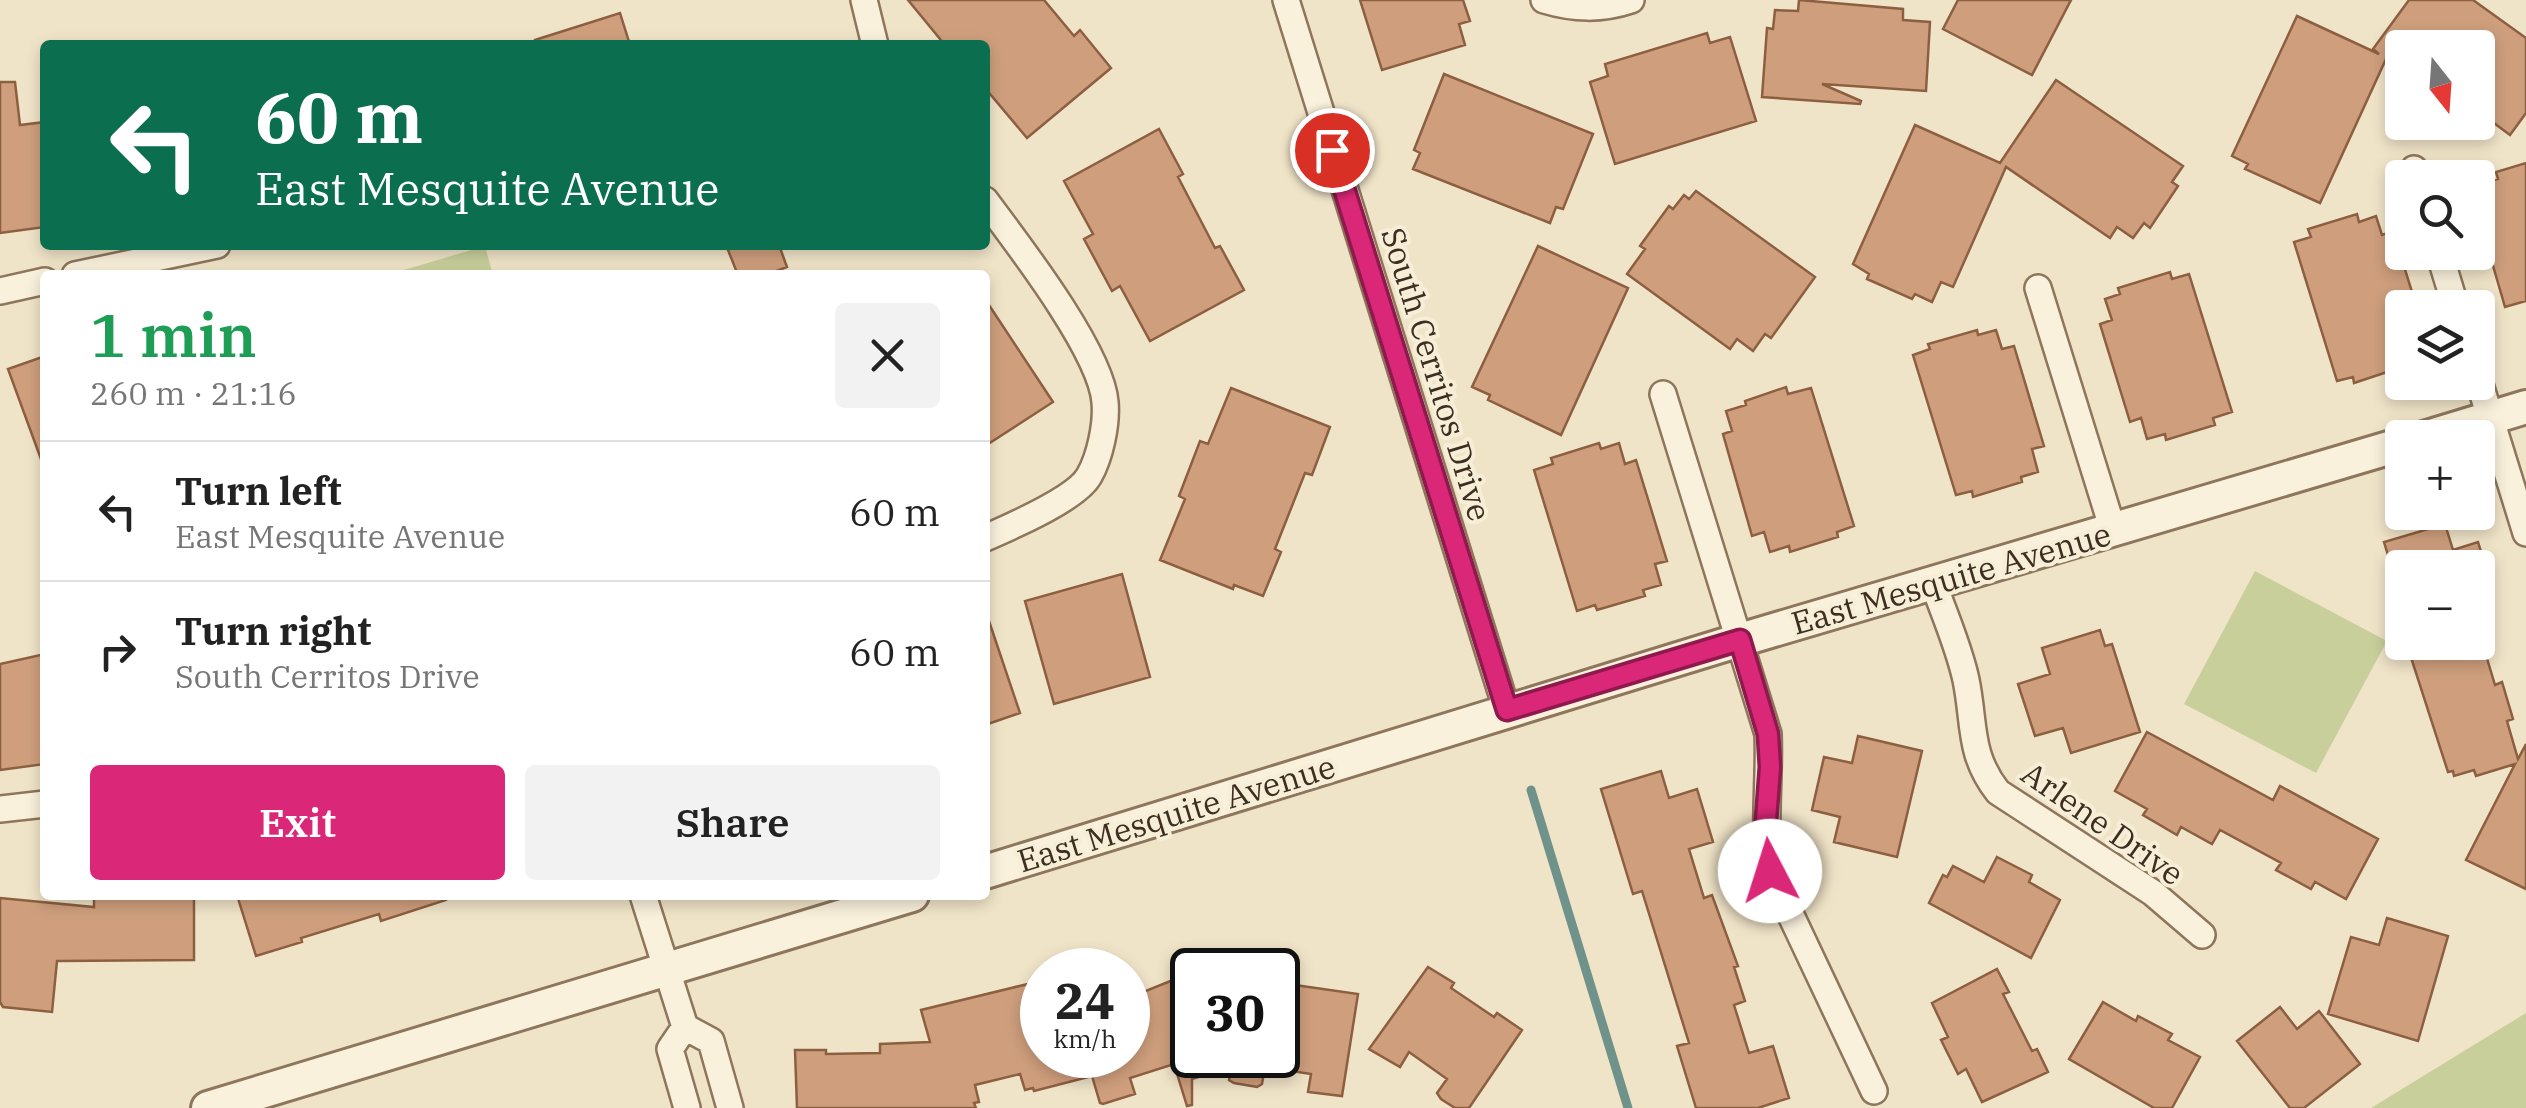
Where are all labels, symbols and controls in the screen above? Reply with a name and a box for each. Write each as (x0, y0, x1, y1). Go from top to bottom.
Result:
north arrow (2385, 30, 2495, 140)
map controls (2385, 30, 2495, 660)
text: 60 m (255, 71, 423, 162)
icon: left (90, 80, 220, 210)
pin (1290, 108, 1375, 193)
icon: arrive (1305, 123, 1360, 178)
text: East Mesquite Avenue (255, 159, 719, 217)
button: search (2385, 160, 2495, 270)
street label: South Cerritos Drive (1372, 222, 1502, 526)
button: layers (2385, 290, 2495, 400)
text: 1 min (90, 295, 257, 374)
button: close (835, 303, 940, 408)
text: 260 m · 21:16 (90, 372, 297, 414)
button: + (2385, 420, 2495, 530)
text: Turn left (175, 466, 342, 515)
icon: left (90, 484, 145, 539)
text: 60 m (849, 487, 940, 536)
street label: East Mesquite Avenue (1787, 512, 2115, 644)
text: East Mesquite Avenue (175, 515, 505, 557)
button: − (2385, 550, 2495, 660)
text: Turn right (175, 606, 371, 655)
icon: right (90, 624, 145, 679)
text: 60 m (849, 627, 940, 676)
text: South Cerritos Drive (175, 655, 480, 697)
street label: East Mesquite Avenue (1012, 745, 1340, 881)
street label: Arlene Drive (2014, 752, 2192, 894)
button: Exit (90, 765, 505, 880)
button: Share (525, 765, 940, 880)
position arrow (1718, 819, 1822, 923)
speed limit sign: 30 (1170, 948, 1300, 1078)
text: 24 (1055, 968, 1115, 1033)
text: km/h (1053, 1022, 1117, 1055)

